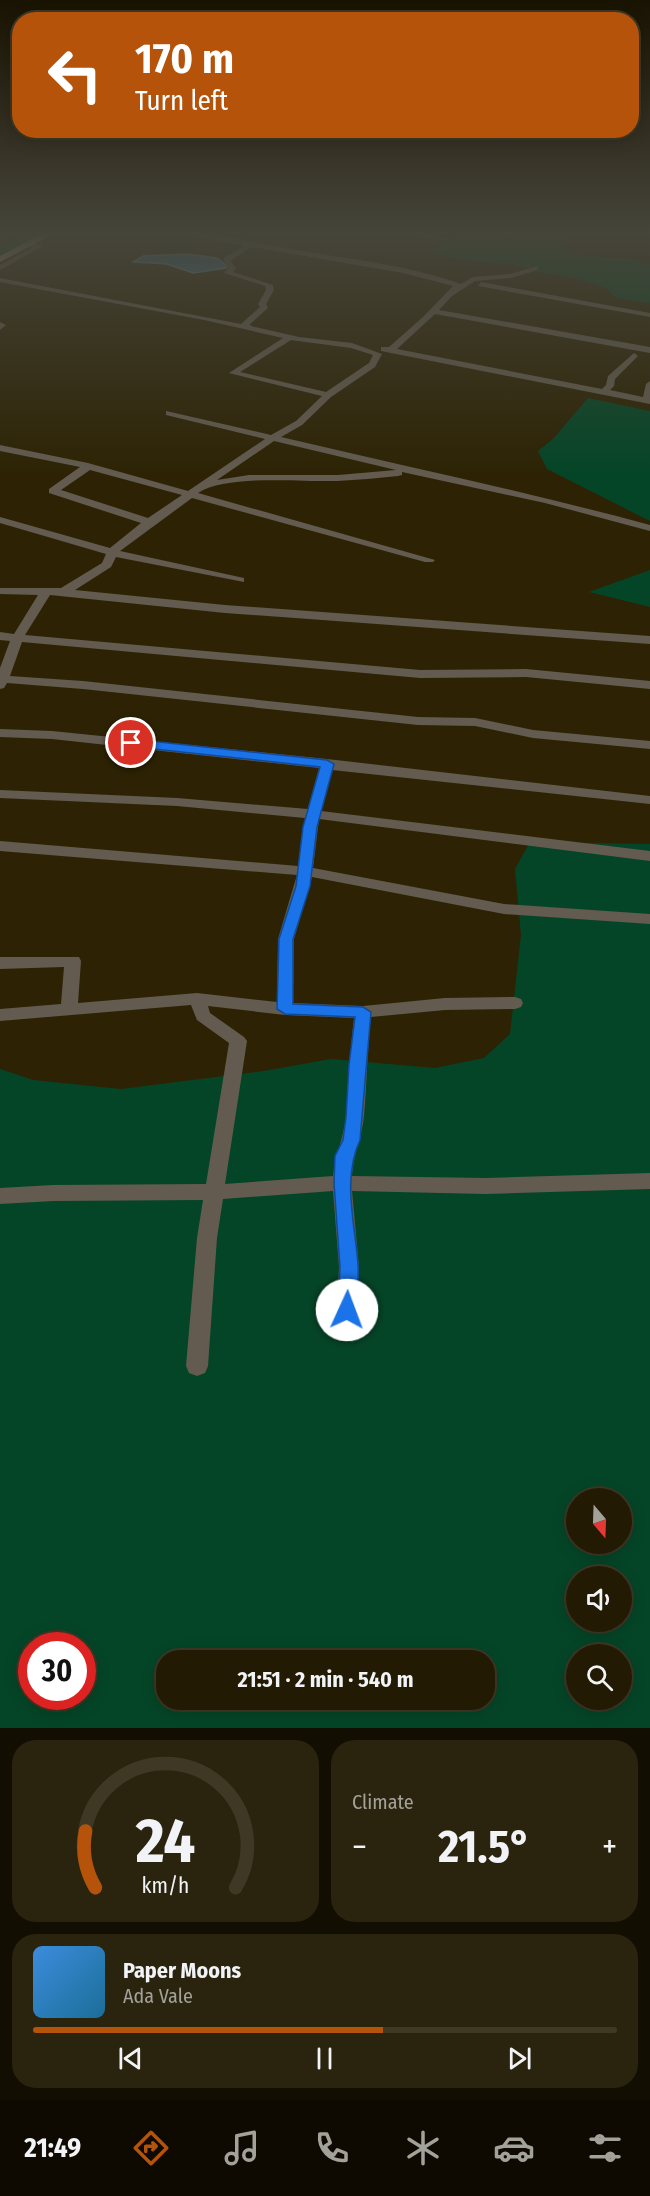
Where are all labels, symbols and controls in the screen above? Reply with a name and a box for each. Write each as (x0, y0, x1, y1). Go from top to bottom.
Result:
text: 170 m (135, 34, 234, 84)
icon: left (36, 36, 114, 114)
text: Turn left (135, 85, 228, 117)
pin (105, 717, 156, 768)
icon: arrive (114, 726, 147, 759)
position arrow (315, 1278, 379, 1342)
north arrow (566, 1488, 632, 1554)
map controls (566, 1488, 632, 1710)
button: sound (566, 1566, 632, 1632)
speed limit sign: 30 (18, 1632, 96, 1710)
button: search (566, 1644, 632, 1710)
text: 21:51 · 2 min · 540 m (238, 1666, 413, 1693)
text: Climate (352, 1790, 414, 1814)
text: 24 (135, 1804, 195, 1879)
text: 21.5° (438, 1820, 531, 1874)
text: − (352, 1827, 367, 1867)
text: + (602, 1827, 617, 1867)
text: km/h (142, 1873, 189, 1899)
text: Paper Moons (123, 1957, 241, 1984)
text: Ada Vale (123, 1984, 193, 2008)
icon: previous (114, 2042, 147, 2075)
icon: pause (308, 2042, 341, 2075)
icon: next (503, 2042, 536, 2075)
icon: directions (130, 2127, 172, 2169)
icon: music (221, 2127, 263, 2169)
icon: phone (311, 2127, 353, 2169)
icon: climate (402, 2127, 444, 2169)
icon: car (493, 2127, 535, 2169)
icon: filters (584, 2127, 626, 2169)
text: 21:49 (24, 2132, 81, 2164)

